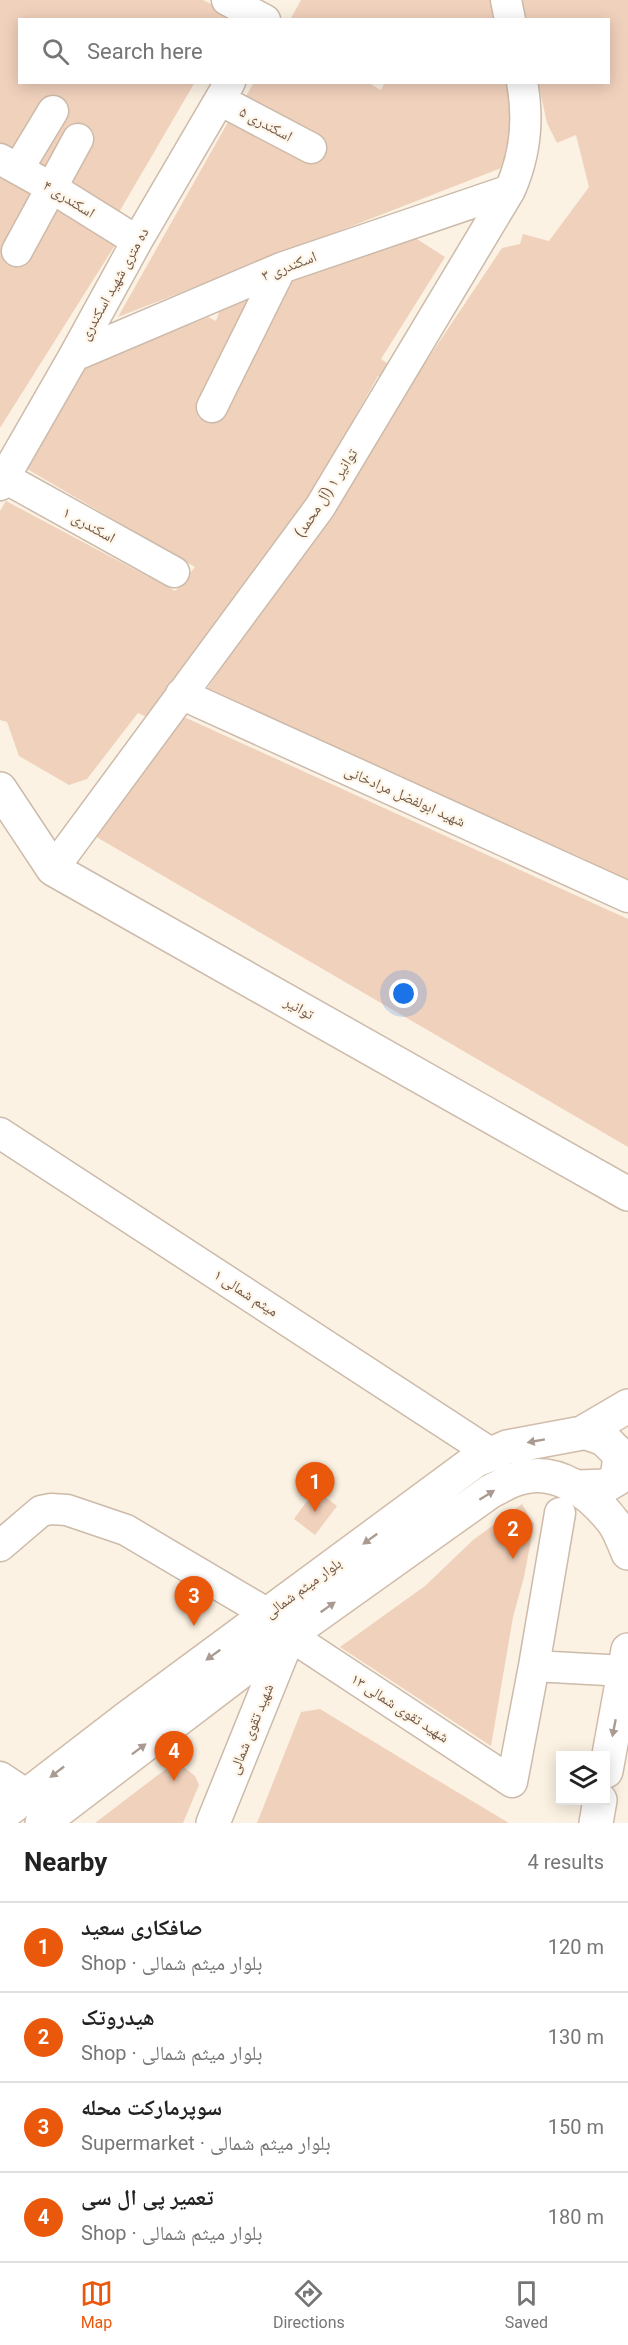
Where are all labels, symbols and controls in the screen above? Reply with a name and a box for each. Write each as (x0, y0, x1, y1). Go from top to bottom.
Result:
search box (18, 18, 610, 84)
icon: search (39, 35, 72, 68)
text: Search here (87, 39, 203, 64)
street label: اسکندری ۵ (236, 103, 296, 146)
street label: اسکندری ۴ (39, 176, 98, 223)
street label: ده متری شهید اسکندری (76, 225, 153, 344)
street label: اسکندری ۳ (259, 247, 319, 286)
street label: توانیر ۱ (آل محمد) (291, 445, 363, 541)
street label: اسکندری ۱ (59, 503, 118, 548)
street label: شهید ابولفضل مرادخانی (341, 761, 468, 832)
your location (389, 979, 418, 1008)
street label: توانیر (280, 992, 318, 1024)
street label: میثم شمالی ۱ (210, 1266, 282, 1321)
one-way arrow (526, 1437, 545, 1446)
pin: 1 (296, 1462, 334, 1512)
one-way arrow (479, 1489, 495, 1500)
pin: 2 (494, 1510, 532, 1559)
one-way arrow (362, 1532, 378, 1545)
street label: بلوار میثم شمالی (261, 1554, 345, 1623)
pin: 3 (174, 1576, 214, 1626)
one-way arrow (320, 1602, 336, 1613)
one-way arrow (206, 1648, 221, 1660)
street label: شهید تقوی شمالی ۱۳ (347, 1670, 453, 1747)
street label: شهید تقوی شمالی (225, 1681, 278, 1777)
one-way arrow (609, 1719, 618, 1738)
pin: 4 (154, 1732, 194, 1781)
one-way arrow (131, 1744, 146, 1756)
map controls (556, 1751, 610, 1805)
button: layers (556, 1751, 610, 1805)
one-way arrow (50, 1765, 65, 1777)
text: Nearby (24, 1847, 107, 1877)
text: 4 results (528, 1850, 604, 1874)
text: صافکاری سعید (81, 1915, 202, 1940)
text: 1 (38, 1935, 49, 1959)
text: 120 m (548, 1935, 604, 1959)
text: Shop · بلوار میثم شمالی (81, 1951, 262, 1975)
text: هیدروتک (81, 2005, 155, 2030)
text: 2 (38, 2025, 49, 2049)
text: 130 m (548, 2025, 604, 2049)
text: Shop · بلوار میثم شمالی (81, 2041, 262, 2065)
text: سوپرمارکت محله (81, 2095, 222, 2120)
text: 3 (38, 2115, 49, 2139)
text: 150 m (548, 2115, 604, 2139)
text: Supermarket · بلوار میثم شمالی (81, 2131, 331, 2155)
text: تعمیر پی ال سی (81, 2185, 214, 2210)
text: 4 (38, 2205, 49, 2229)
text: 180 m (548, 2205, 604, 2229)
text: Shop · بلوار میثم شمالی (81, 2221, 262, 2245)
tab: Map (80, 2277, 113, 2332)
tab: Directions (273, 2277, 345, 2332)
tab: Saved (505, 2277, 548, 2332)

